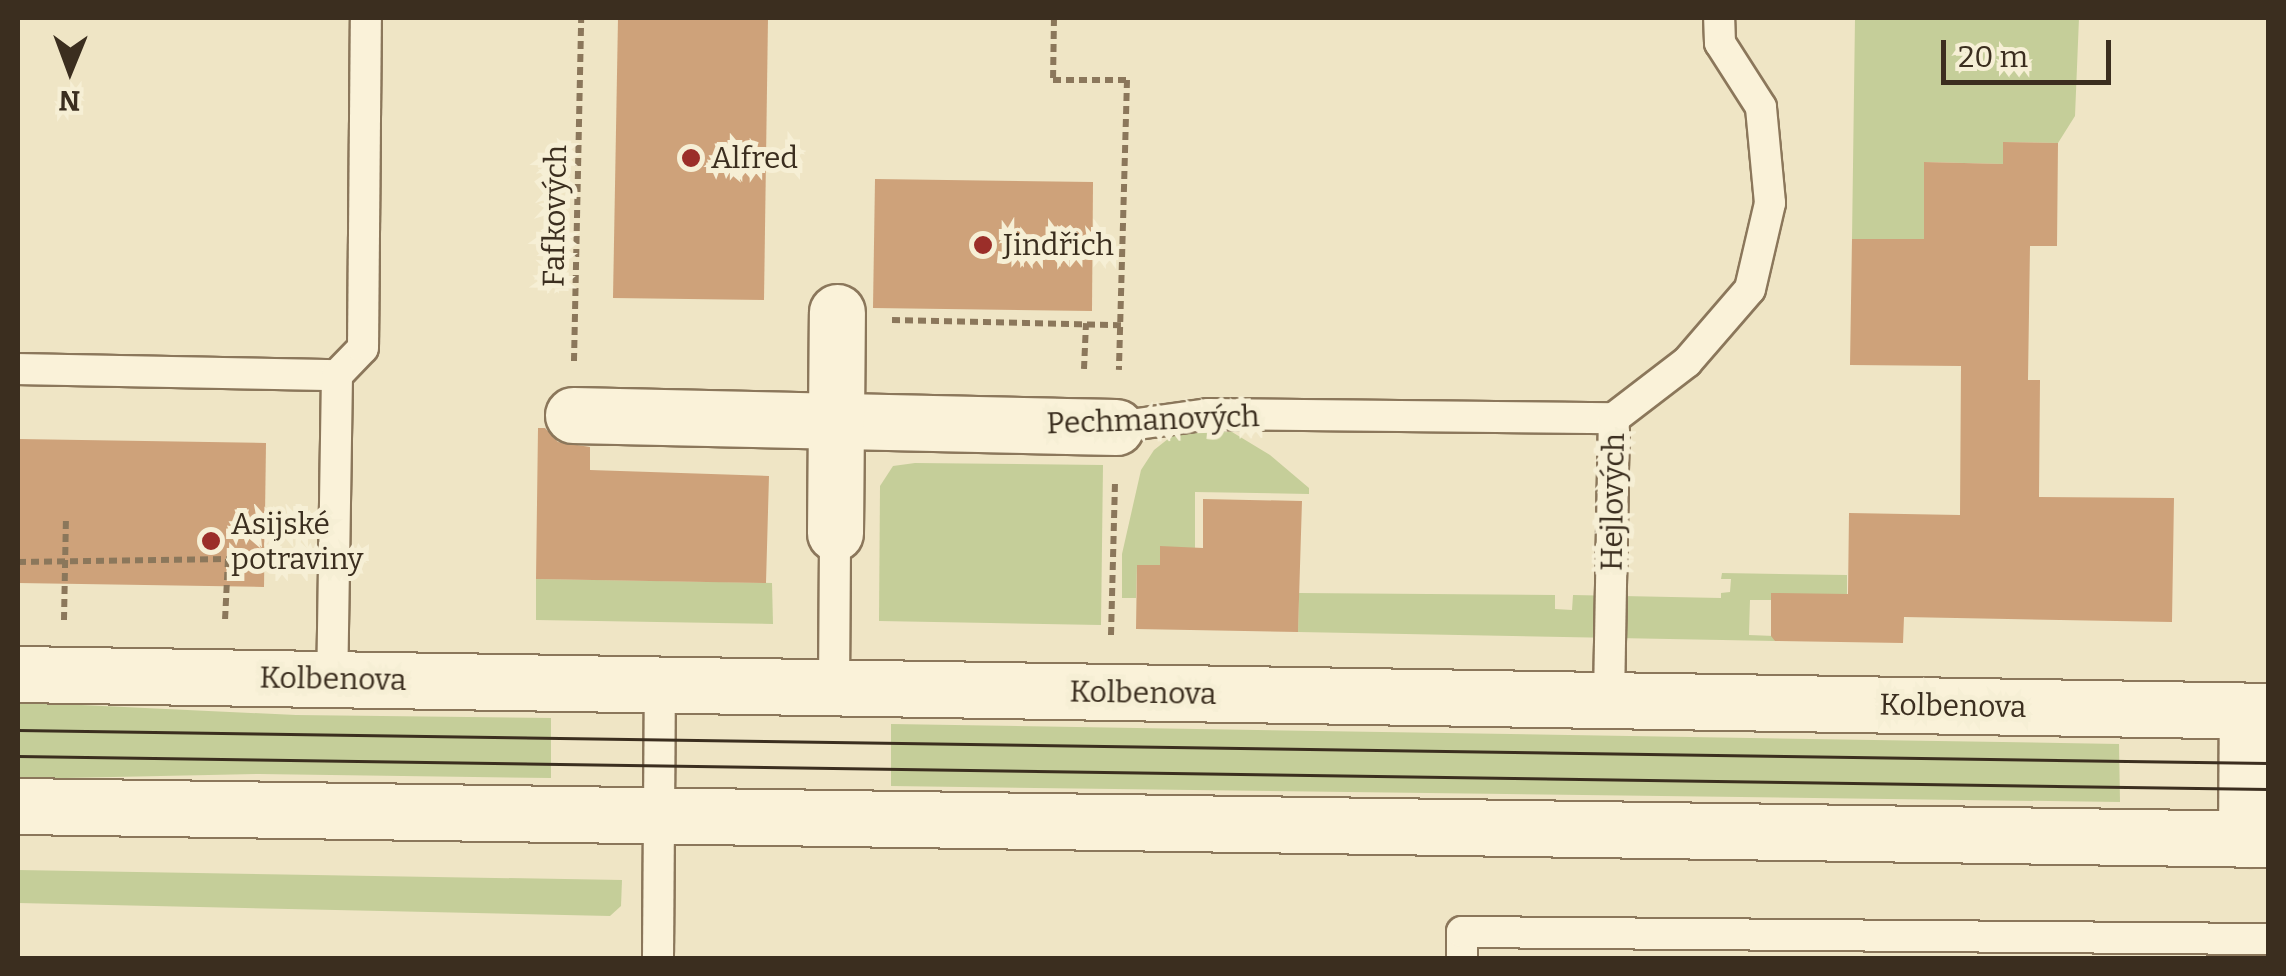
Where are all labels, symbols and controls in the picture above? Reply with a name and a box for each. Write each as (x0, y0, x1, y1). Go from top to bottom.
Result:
north arrow (20, 20, 120, 120)
scale bar (1946, 20, 2116, 82)
text: 20 m (1958, 39, 2028, 75)
text: N (58, 84, 81, 117)
place label: Alfred (711, 140, 798, 176)
street label: Fafkových (536, 145, 574, 287)
marker: Alfred (680, 147, 702, 169)
place label: Jindřich (1003, 227, 1114, 263)
marker: Jindřich (972, 234, 994, 256)
street label: Pechmanových (1046, 398, 1260, 442)
street label: Hejlových (1594, 433, 1632, 571)
place label: Asijské potraviny (231, 506, 363, 576)
marker: Asijské potraviny (200, 530, 222, 552)
street label: Kolbenova (259, 660, 407, 698)
street label: Kolbenova (1069, 674, 1217, 712)
street label: Kolbenova (1879, 687, 2027, 725)

